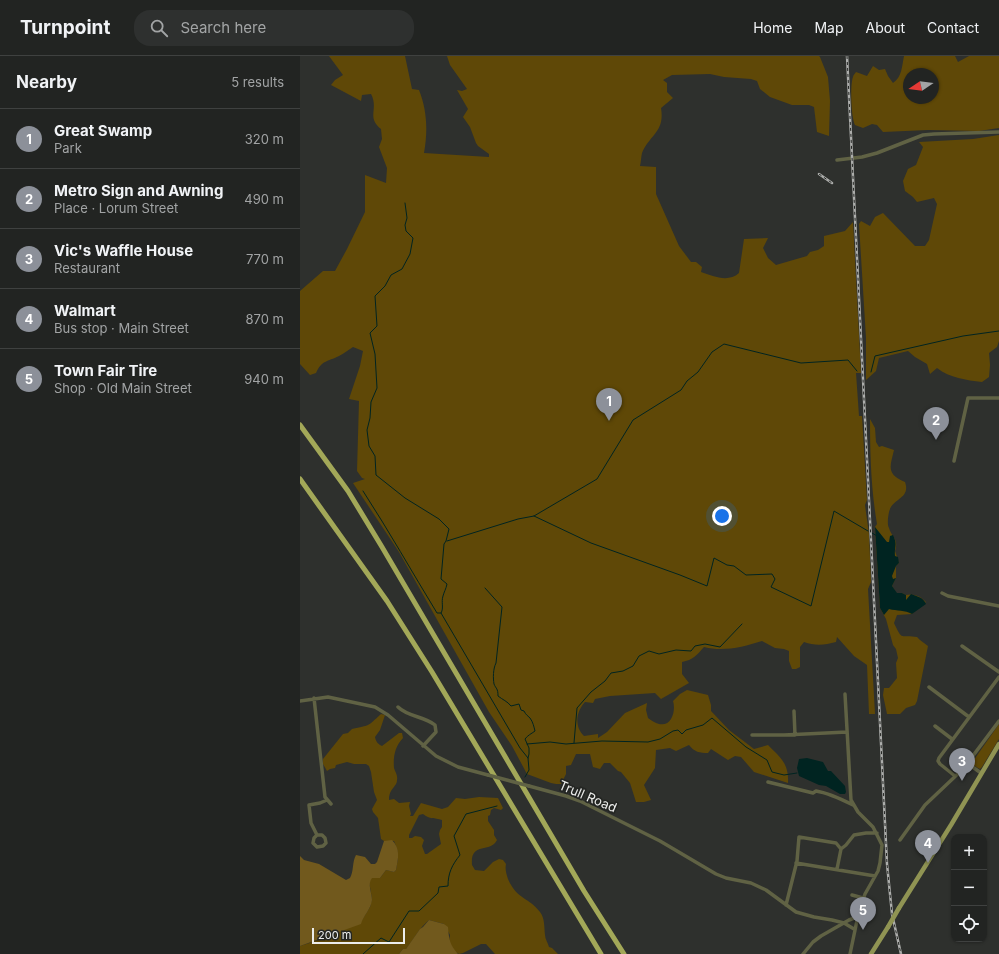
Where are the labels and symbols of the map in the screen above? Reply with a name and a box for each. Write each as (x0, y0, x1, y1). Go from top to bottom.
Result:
north arrow (903, 68, 939, 104)
pin: 1 (596, 388, 622, 421)
pin: 2 (923, 407, 949, 440)
your location (712, 506, 732, 526)
pin: 3 (949, 748, 975, 781)
street label: Trull Road (557, 777, 619, 815)
pin: 4 (915, 830, 941, 863)
pin: 5 (850, 897, 876, 930)
scale bar (312, 926, 405, 945)

